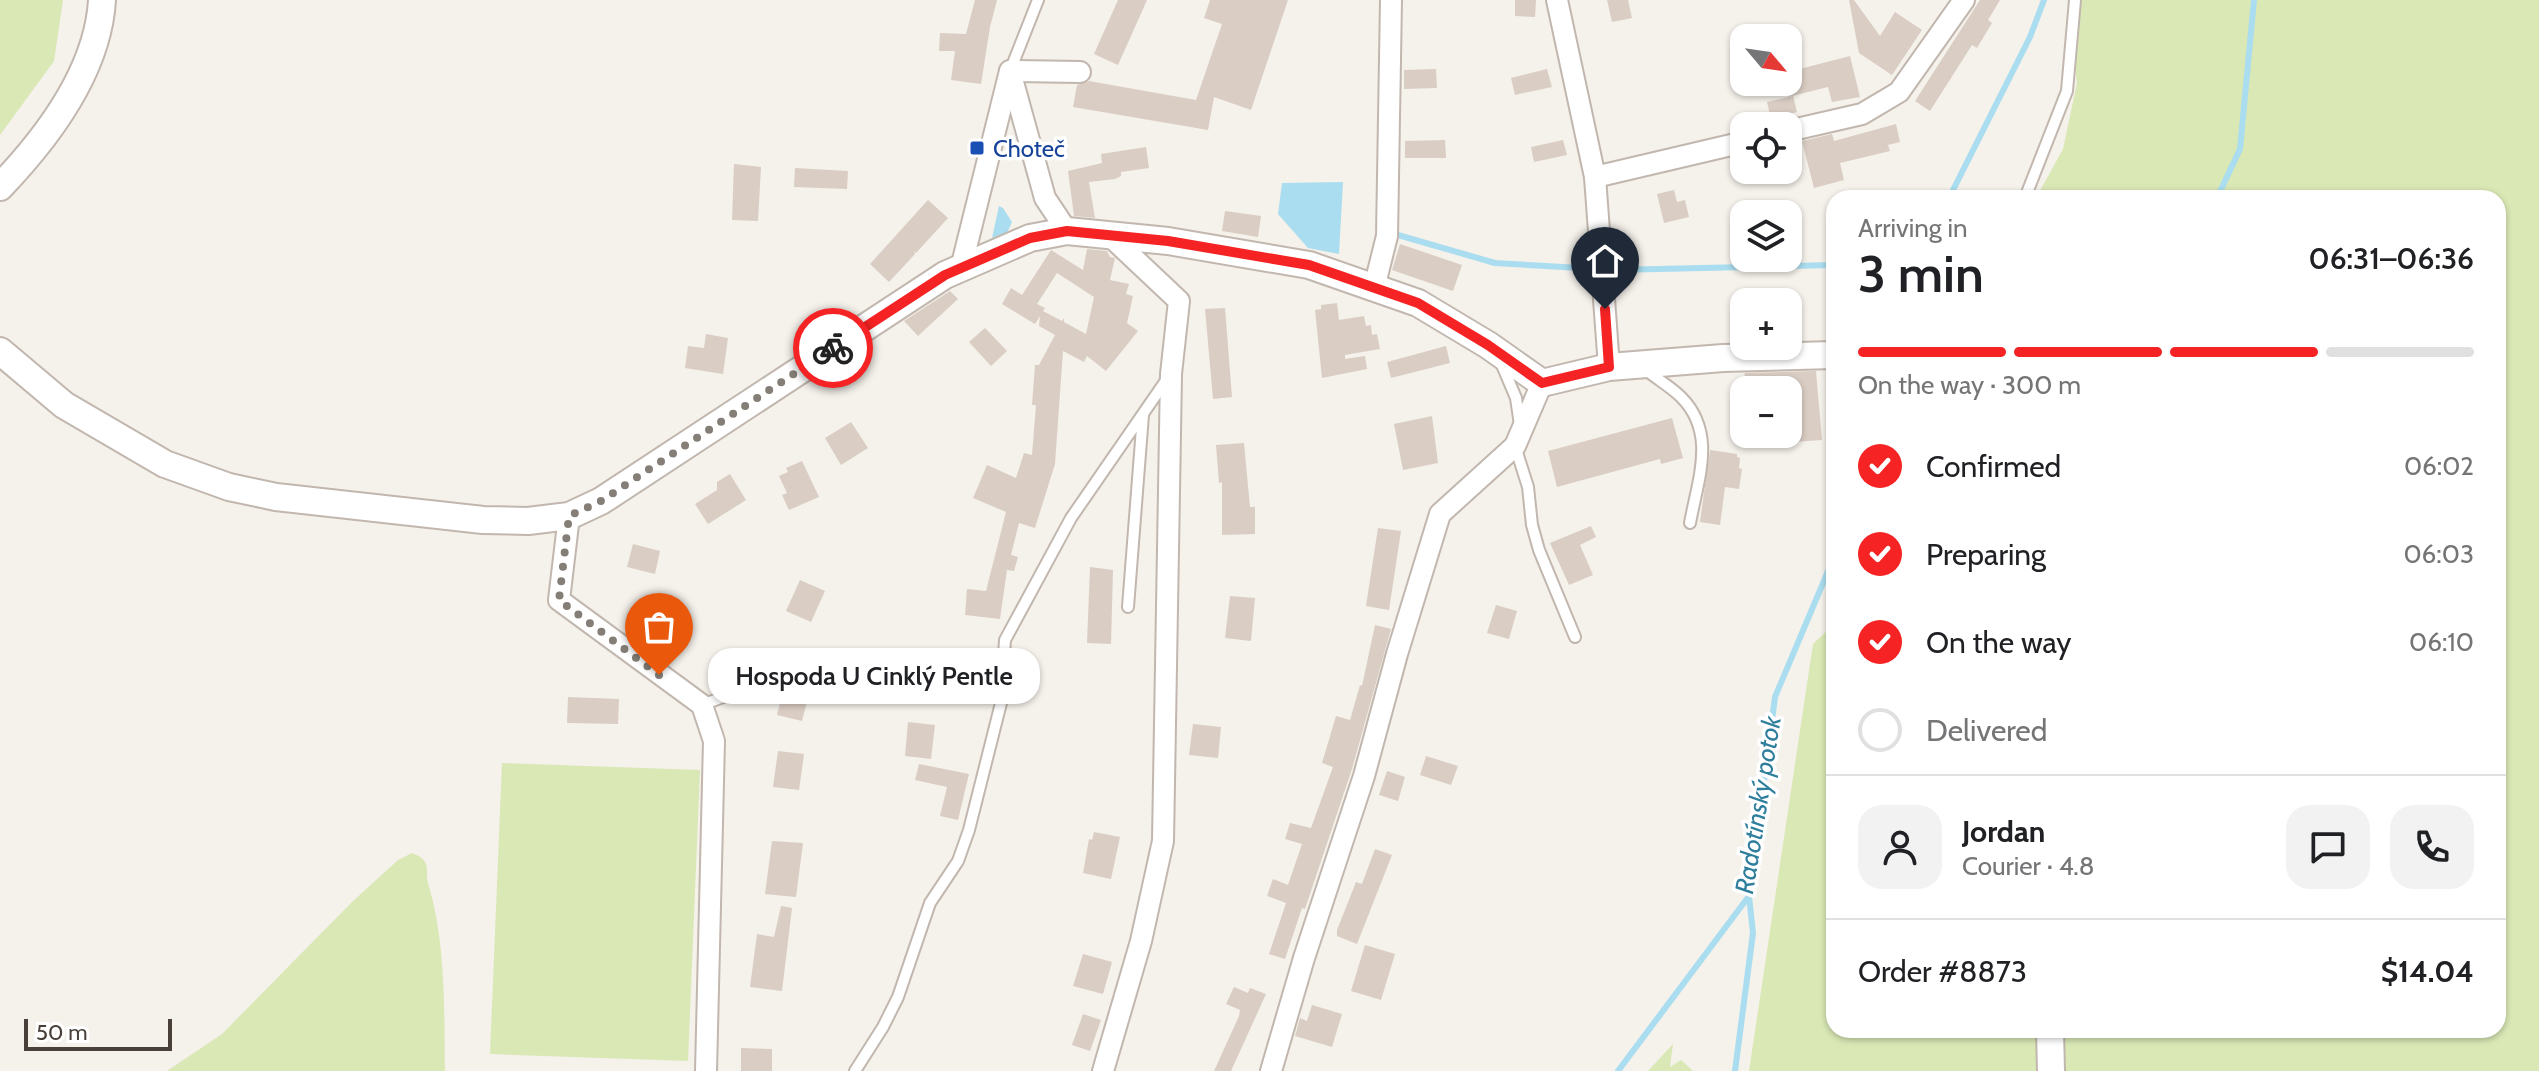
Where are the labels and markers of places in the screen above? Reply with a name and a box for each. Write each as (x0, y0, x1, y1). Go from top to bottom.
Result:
place label: Choteč (993, 134, 1065, 163)
marker: Choteč (968, 139, 986, 157)
pin (1571, 227, 1639, 309)
pin (625, 593, 693, 675)
callout: Hospoda U Cinklý Pentle (707, 647, 1039, 703)

